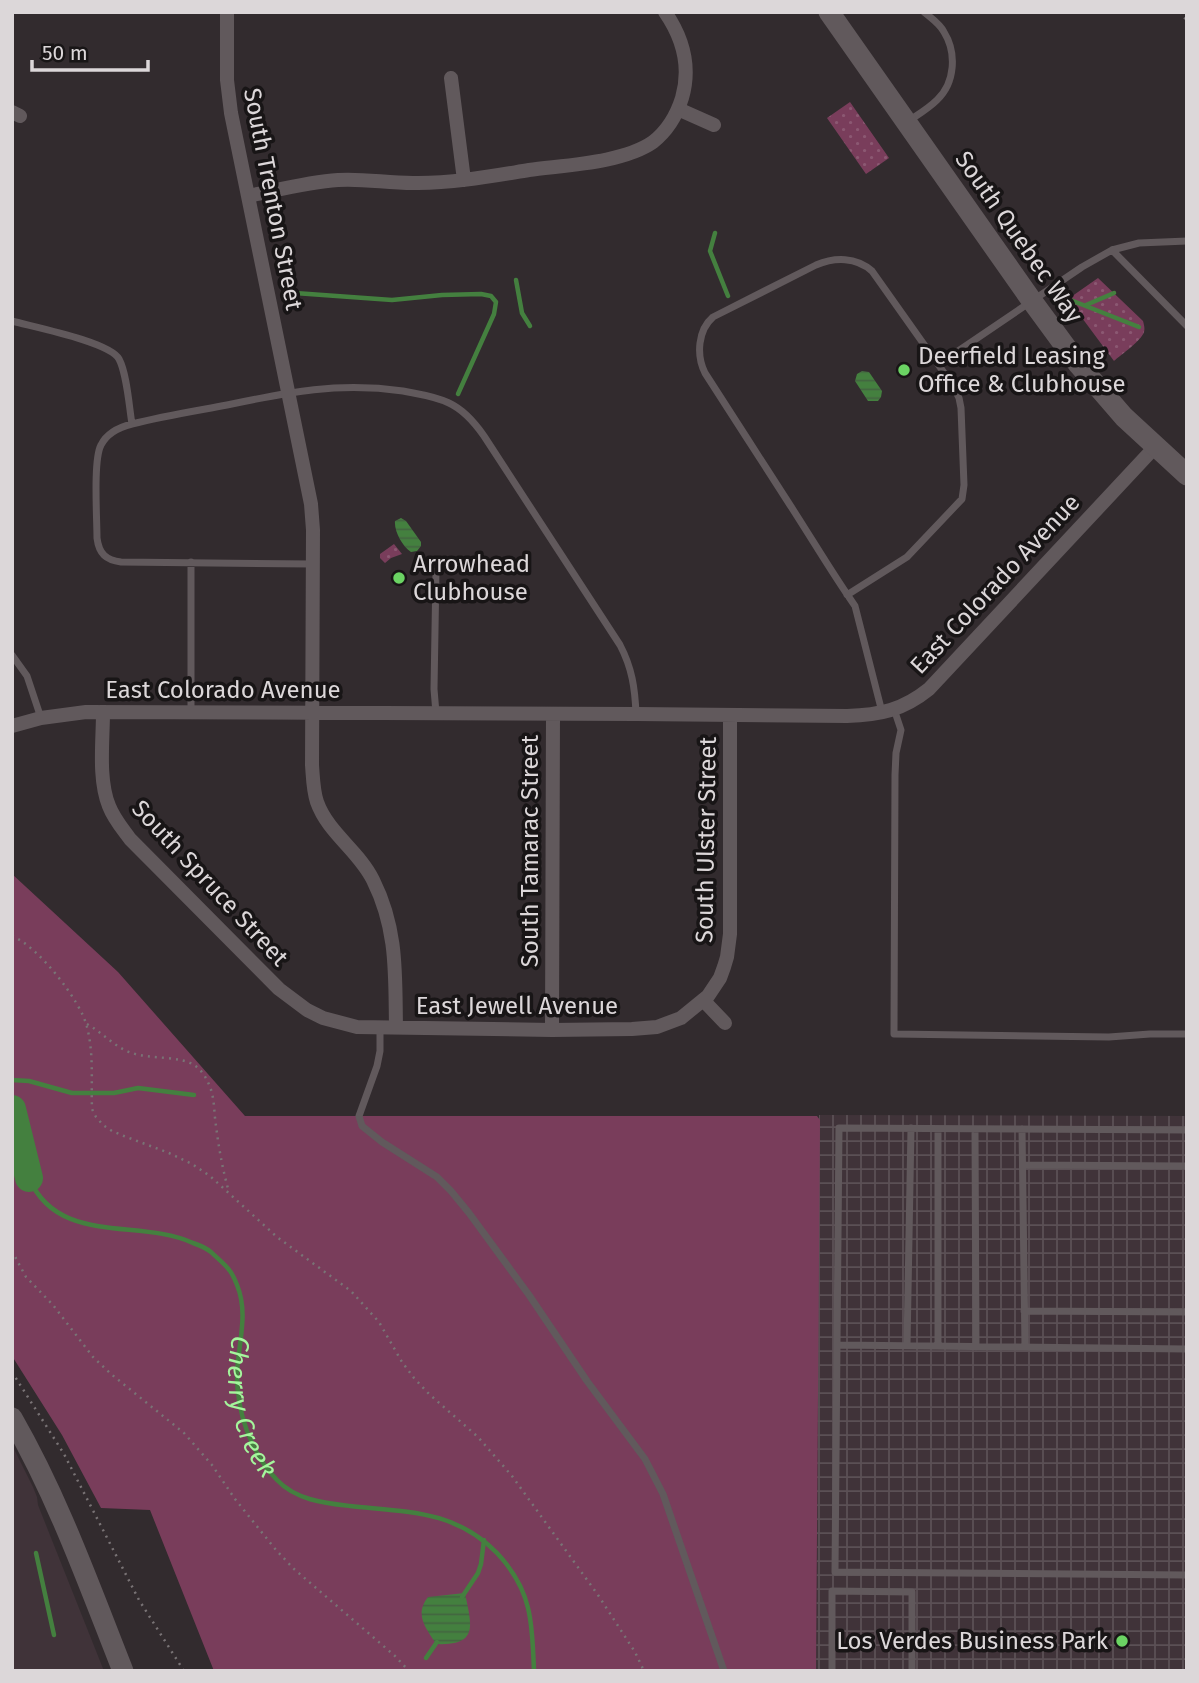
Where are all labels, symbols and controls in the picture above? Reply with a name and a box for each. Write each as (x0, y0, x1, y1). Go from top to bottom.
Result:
scale bar (32, 28, 147, 72)
text: 50 m (42, 40, 88, 66)
street label: South Trenton Street (238, 86, 308, 313)
street label: South Quebec Way (949, 146, 1089, 328)
place label: Deerfield Leasing Office & Clubhouse (918, 342, 1126, 398)
marker: Deerfield Leasing Office & Clubhouse (896, 362, 912, 378)
street label: East Colorado Avenue (904, 488, 1086, 680)
place label: Arrowhead Clubhouse (413, 550, 530, 606)
marker: Arrowhead Clubhouse (391, 570, 407, 586)
street label: East Colorado Avenue (105, 676, 341, 704)
street label: South Tamarac Street (516, 734, 544, 967)
street label: South Ulster Street (690, 736, 722, 943)
street label: South Spruce Street (126, 794, 294, 972)
street label: East Jewell Avenue (416, 992, 618, 1020)
water label: Cherry Creek (221, 1334, 284, 1484)
place label: Los Verdes Business Park (836, 1627, 1109, 1655)
marker: Los Verdes Business Park (1114, 1633, 1130, 1649)

